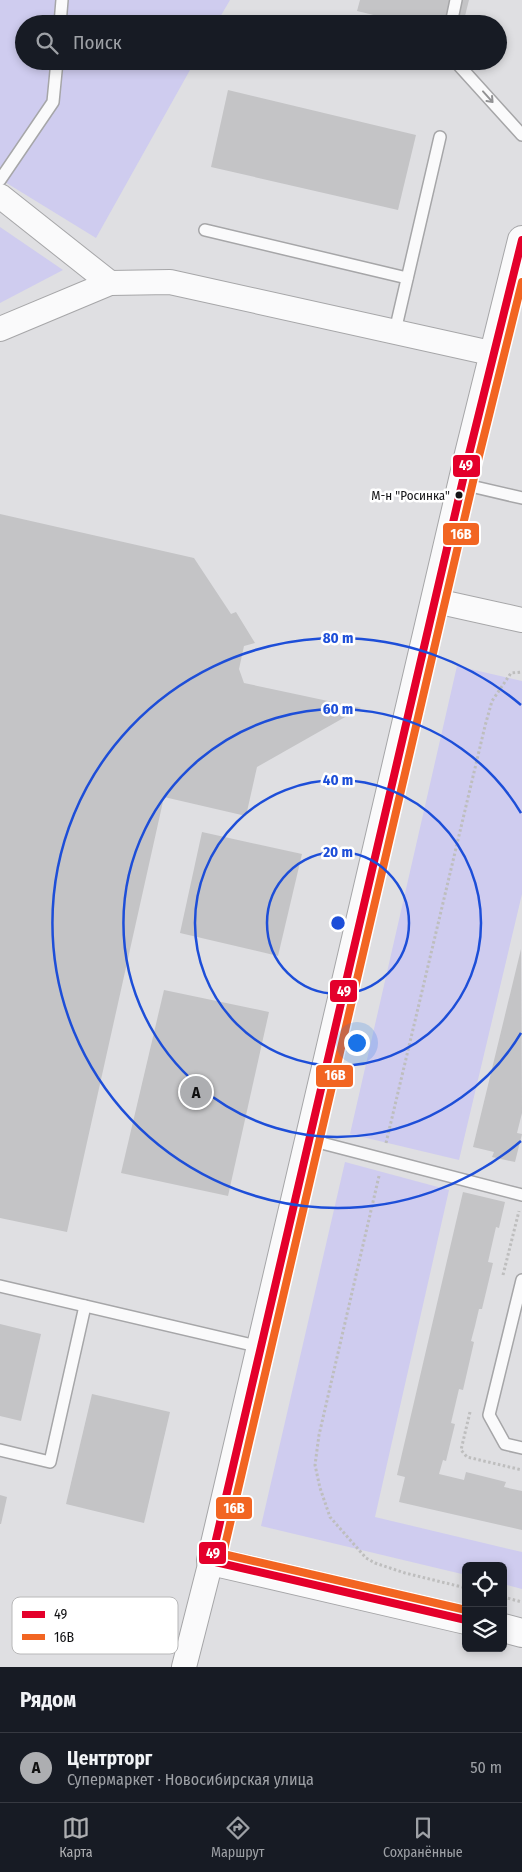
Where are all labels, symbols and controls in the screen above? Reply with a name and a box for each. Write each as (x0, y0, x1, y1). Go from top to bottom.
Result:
search box (15, 15, 507, 70)
icon: search (33, 29, 61, 57)
text: Поиск (73, 31, 122, 54)
one-way arrow (482, 91, 493, 104)
line badge: 49 (452, 454, 481, 478)
text: 49 (459, 457, 473, 474)
place label: М-н "Росинка" (371, 488, 450, 503)
marker: М-н "Росинка" (454, 490, 464, 500)
line badge: 16В (442, 522, 480, 546)
text: 16В (450, 526, 472, 543)
text: 80 m (323, 629, 353, 647)
text: 60 m (323, 700, 353, 718)
text: 40 m (323, 771, 353, 789)
text: 20 m (322, 843, 353, 861)
centre of rings (329, 914, 347, 932)
line badge: 49 (329, 979, 358, 1003)
text: 49 (337, 983, 351, 1000)
your location (344, 1030, 370, 1056)
line badge: 16В (315, 1064, 354, 1088)
text: 16В (324, 1067, 346, 1084)
pin: A (180, 1073, 212, 1111)
line badge: 16В (215, 1496, 253, 1520)
text: 16В (223, 1500, 245, 1517)
line badge: 49 (198, 1541, 227, 1565)
text: 49 (206, 1545, 220, 1562)
map controls (462, 1562, 507, 1652)
button: locate (462, 1562, 507, 1607)
legend (12, 1597, 178, 1654)
text: 49 (54, 1606, 68, 1623)
button: layers (462, 1607, 507, 1652)
text: 16В (54, 1629, 74, 1646)
text: Рядом (20, 1687, 76, 1713)
text: Центрторг (67, 1747, 152, 1770)
text: A (32, 1758, 40, 1777)
text: 50 m (470, 1758, 502, 1777)
text: Супермаркет · Новосибирская улица (67, 1770, 314, 1789)
tab: Карта (59, 1814, 93, 1861)
tab: Маршрут (211, 1814, 265, 1861)
tab: Сохранённые (383, 1814, 463, 1861)

